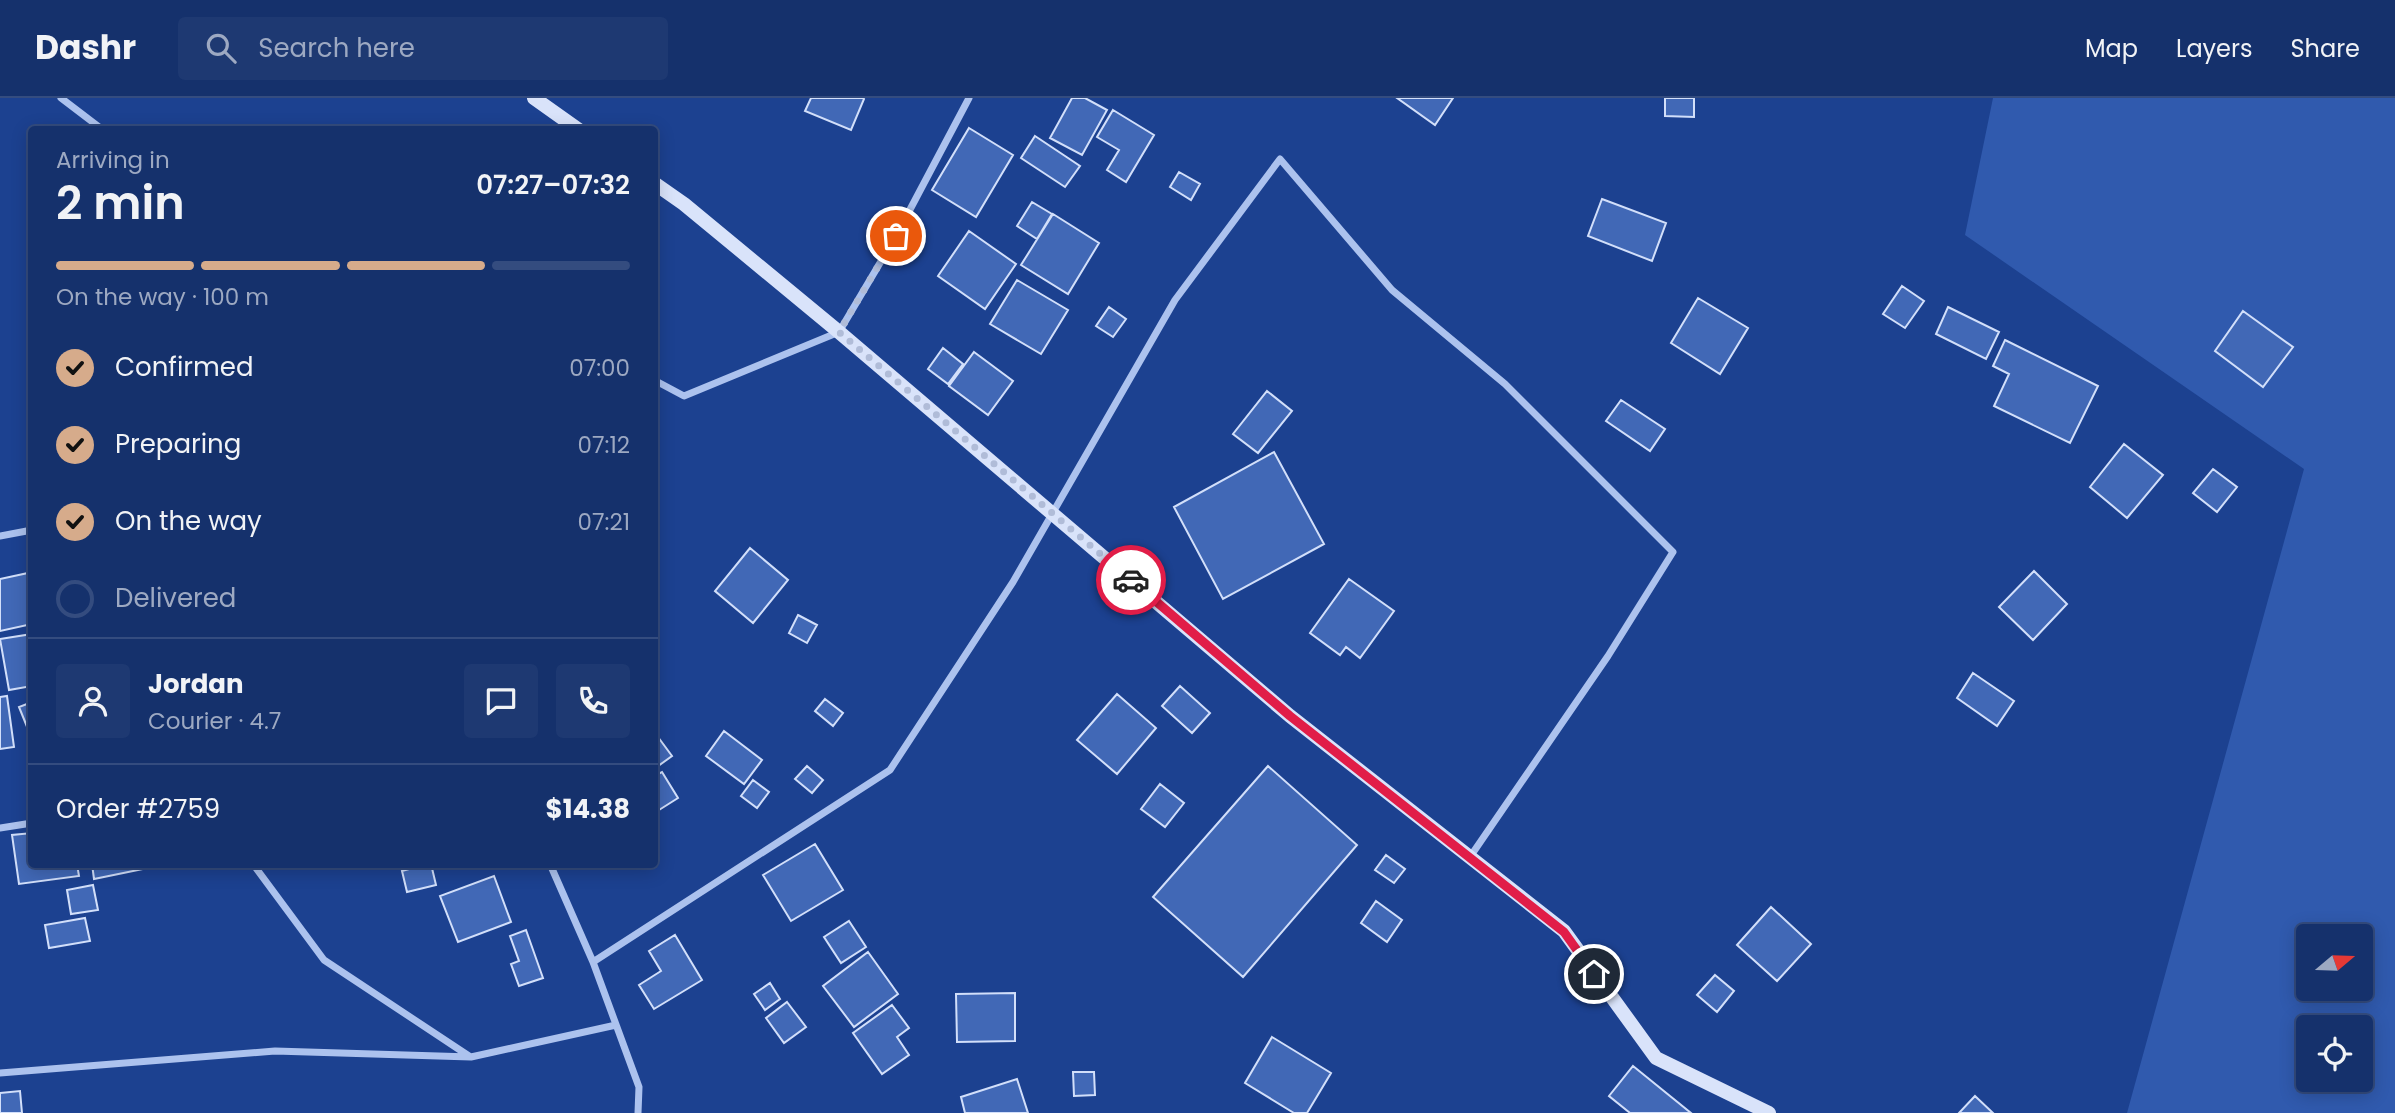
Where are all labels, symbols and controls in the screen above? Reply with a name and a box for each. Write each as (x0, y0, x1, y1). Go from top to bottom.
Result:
search box (178, 17, 668, 80)
text: Dashr (35, 24, 136, 71)
icon: search (202, 29, 240, 67)
text: Search here (258, 30, 415, 66)
text: Map (2085, 32, 2138, 65)
text: Layers (2176, 32, 2252, 65)
text: Share (2290, 32, 2360, 65)
text: Arriving in (56, 144, 170, 176)
text: 07:27–07:32 (476, 167, 630, 203)
text: 2 min (56, 171, 185, 235)
pin (866, 206, 926, 266)
icon: bag (877, 217, 915, 255)
text: On the way · 100 m (56, 281, 269, 313)
icon: check (56, 349, 94, 387)
text: Confirmed (115, 349, 253, 385)
text: 07:00 (569, 352, 630, 384)
icon: check (56, 426, 94, 464)
text: Preparing (115, 426, 241, 462)
text: 07:12 (578, 429, 630, 461)
icon: check (56, 503, 94, 541)
text: On the way (115, 503, 262, 539)
text: 07:21 (578, 506, 630, 538)
courier (1096, 545, 1166, 615)
icon: car (1112, 561, 1150, 599)
text: Delivered (115, 580, 236, 616)
button: person (56, 664, 130, 738)
button: chat (464, 664, 538, 738)
button: phone (556, 664, 630, 738)
text: Jordan (148, 666, 244, 702)
text: Courier · 4.7 (148, 705, 281, 737)
text: Order #2759 (56, 791, 220, 827)
text: $14.38 (546, 791, 630, 827)
north arrow (2296, 924, 2373, 1001)
map controls (2296, 924, 2373, 1092)
pin (1564, 944, 1624, 1004)
icon: home (1575, 955, 1613, 993)
button: locate (2296, 1015, 2373, 1092)

